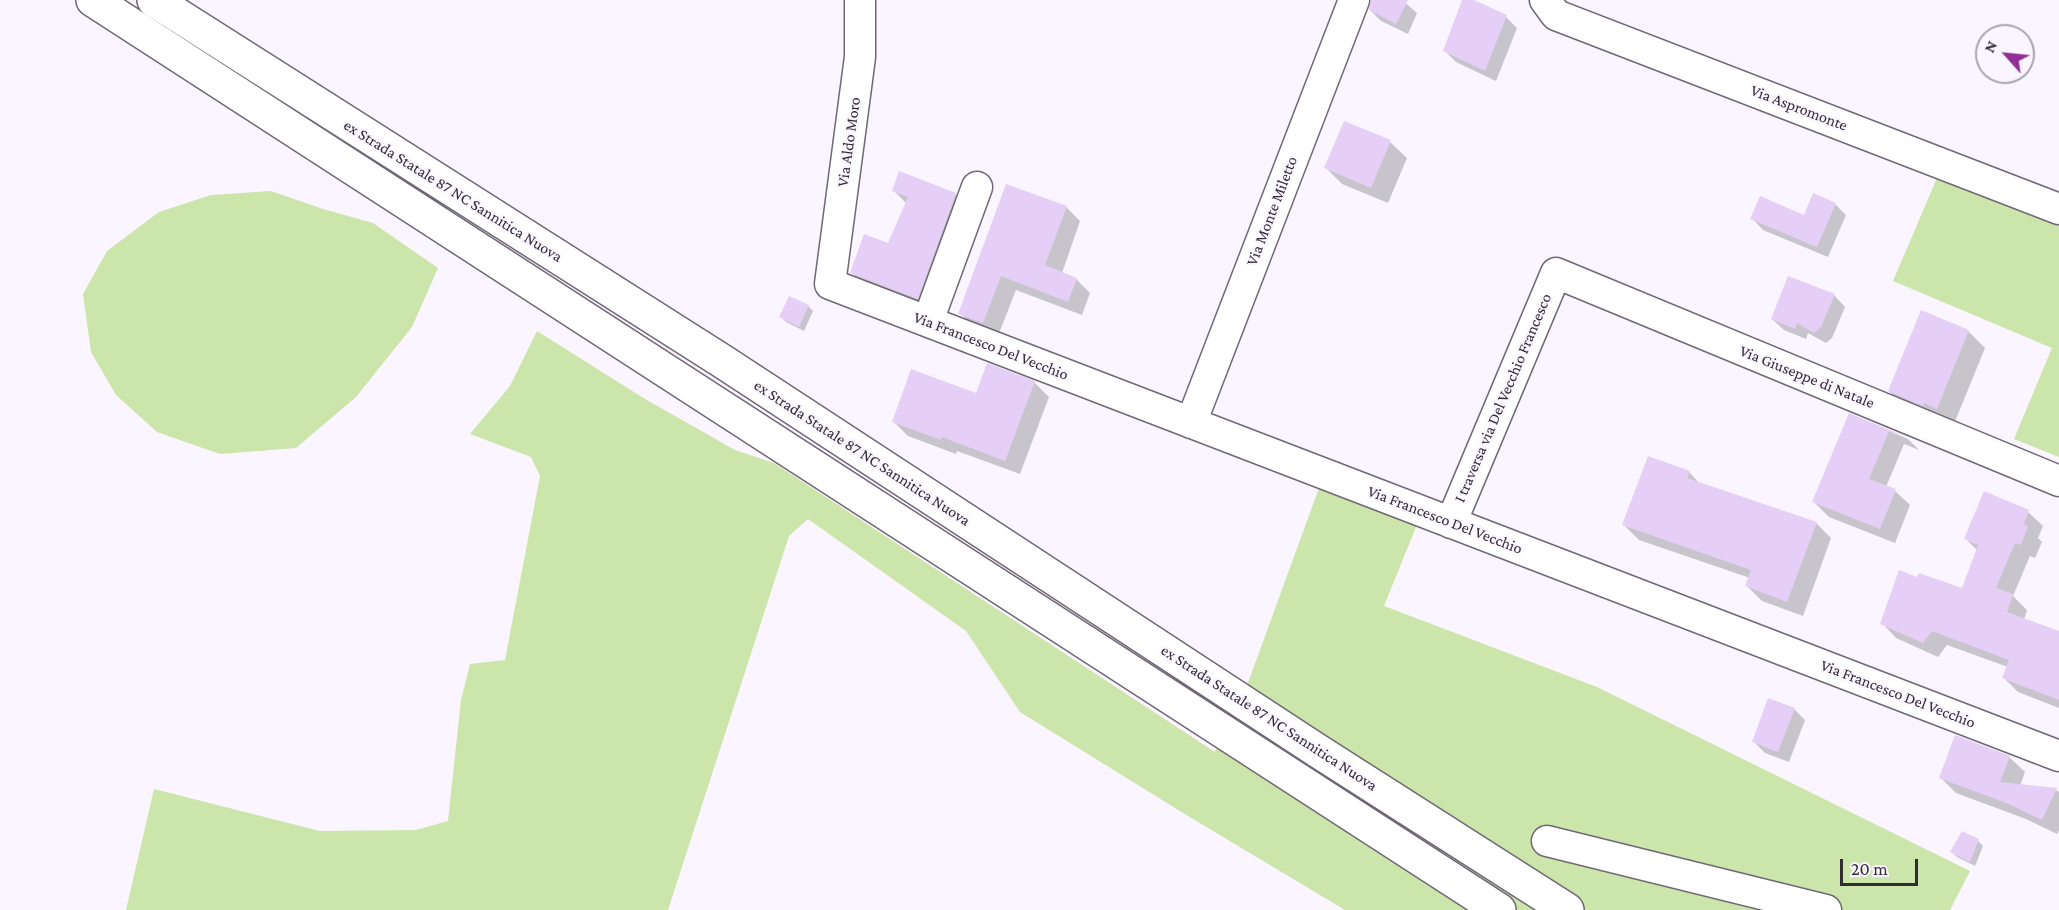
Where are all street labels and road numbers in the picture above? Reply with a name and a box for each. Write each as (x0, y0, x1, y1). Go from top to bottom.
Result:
street label: Via Aspromonte (1748, 81, 1850, 135)
street label: Via Aldo Moro (833, 96, 865, 188)
street label: ex Strada Statale 87 NC Sannitica Nuova (340, 115, 566, 267)
street label: Via Monte Miletto (1242, 154, 1302, 268)
street label: I traversa via Del Vecchio Francesco (1450, 291, 1556, 505)
street label: Via Francesco Del Vecchio (911, 308, 1071, 384)
street label: Via Giuseppe di Natale (1737, 341, 1877, 413)
street label: ex Strada Statale 87 NC Sannitica Nuova (750, 376, 974, 530)
street label: Via Francesco Del Vecchio (1365, 482, 1525, 558)
street label: ex Strada Statale 87 NC Sannitica Nuova (1157, 641, 1381, 795)
street label: Via Francesco Del Vecchio (1818, 656, 1978, 732)

